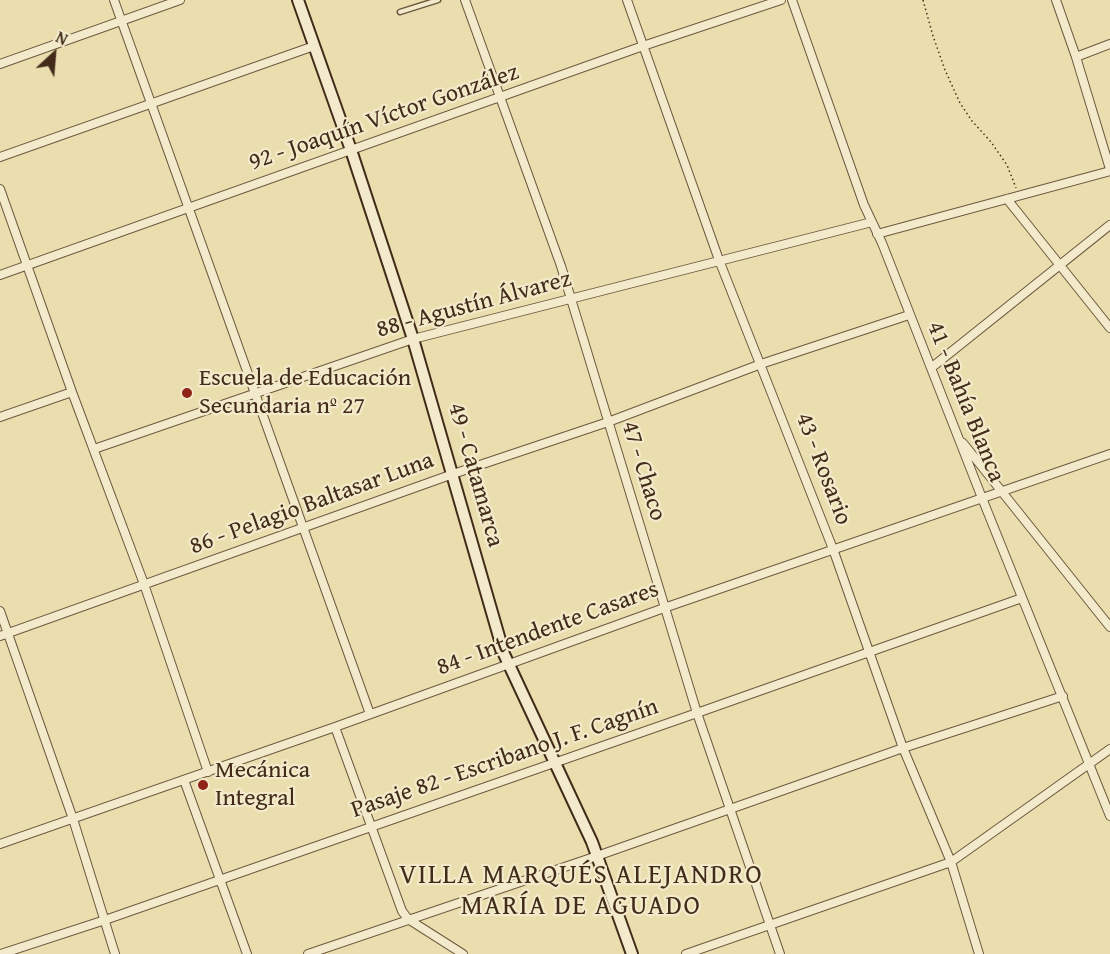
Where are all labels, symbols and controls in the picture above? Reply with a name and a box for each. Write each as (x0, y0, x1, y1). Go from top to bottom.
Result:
north arrow (24, 24, 84, 84)
text: N (52, 25, 72, 51)
street label: 92 - Joaquín Víctor González (245, 58, 523, 178)
street label: 88 - Agustín Álvarez (374, 265, 574, 345)
street label: 41 - Bahía Blanca (920, 317, 1010, 487)
place label: Escuela de Educación Secundaria nº 27 (199, 365, 411, 421)
marker: Escuela de Educación Secundaria nº 27 (180, 386, 194, 400)
street label: 49 - Catamarca (441, 400, 509, 550)
street label: 43 - Rosario (788, 409, 858, 529)
street label: 47 - Chaco (614, 418, 672, 524)
street label: 86 - Pelagio Baltasar Luna (186, 446, 438, 562)
street label: 84 - Intendente Casares (433, 575, 663, 683)
street label: Pasaje 82 - Escribano J. F. Cagnín (348, 693, 662, 825)
place label: Mecánica Integral (215, 757, 310, 813)
marker: Mecánica Integral (196, 778, 210, 792)
district label: VILLA MARQUÉS ALEJANDRO MARÍA DE AGUADO (399, 860, 763, 923)

